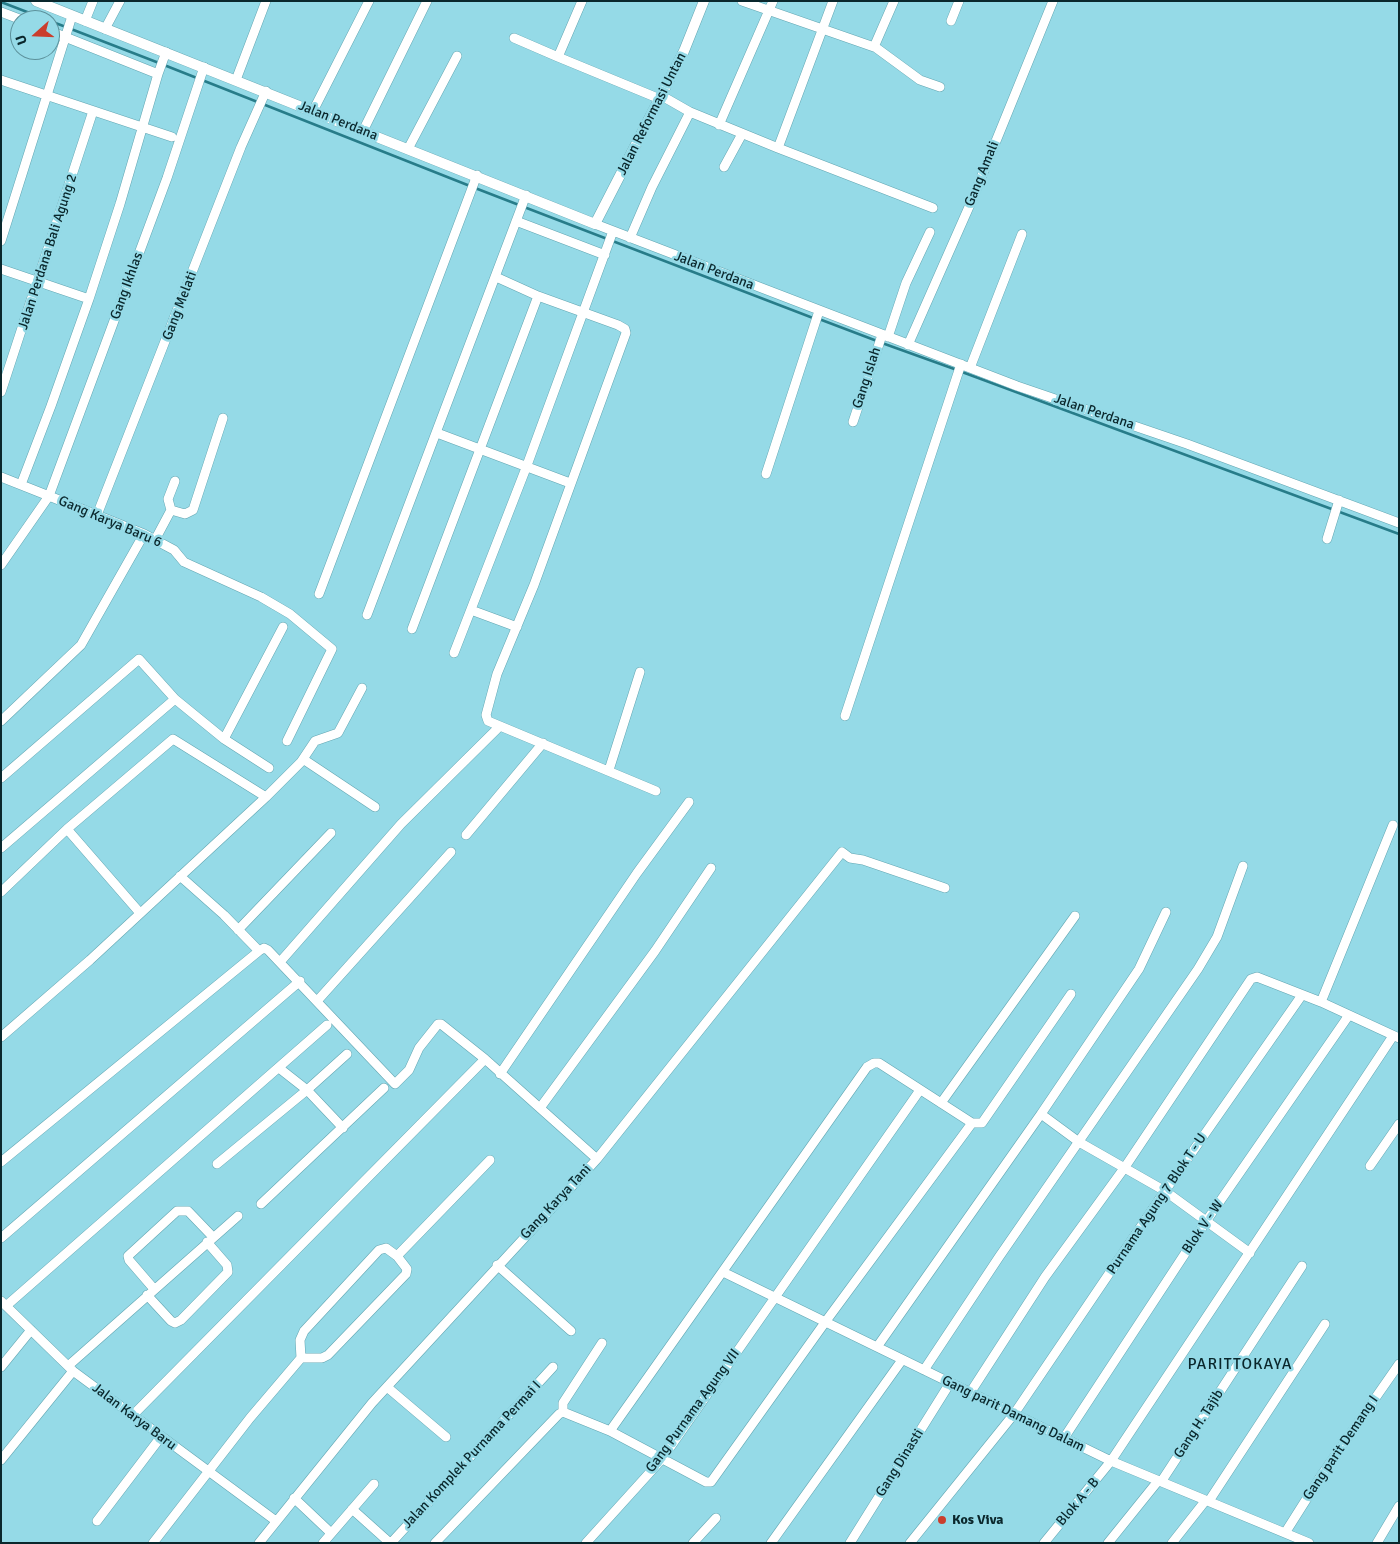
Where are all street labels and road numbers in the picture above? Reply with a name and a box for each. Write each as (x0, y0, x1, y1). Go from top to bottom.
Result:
street label: Jalan Reformasi Untan (614, 50, 690, 178)
street label: Jalan Perdana (296, 98, 380, 144)
street label: Gang Amali (961, 139, 1003, 209)
street label: Jalan Perdana Bali Agung 2 (15, 172, 81, 332)
street label: Jalan Perdana (672, 248, 756, 294)
street label: Gang Ikhlas (107, 250, 147, 322)
street label: Gang Melati (159, 269, 201, 343)
street label: Gang Islah (849, 345, 885, 411)
street label: Jalan Perdana (1052, 390, 1136, 434)
street label: Gang Karya Baru 6 (56, 493, 164, 551)
street label: Purnama Agung 7 Blok T - U (1104, 1130, 1210, 1278)
street label: Gang Karya Tani (517, 1161, 595, 1243)
street label: Blok V - W (1179, 1197, 1227, 1257)
street label: Gang Purnama Agung VII (642, 1346, 744, 1476)
street label: Gang parit Damang Dalam (939, 1372, 1087, 1456)
street label: Jalan Komplek Purnama Permai I (399, 1378, 545, 1532)
street label: Jalan Karya Baru (89, 1380, 179, 1454)
street label: Gang H. Tajib (1171, 1387, 1227, 1461)
street label: Gang parit Demang I (1300, 1393, 1382, 1503)
street label: Gang Dinasti (873, 1426, 927, 1500)
street label: Blok A - B (1053, 1474, 1103, 1530)

